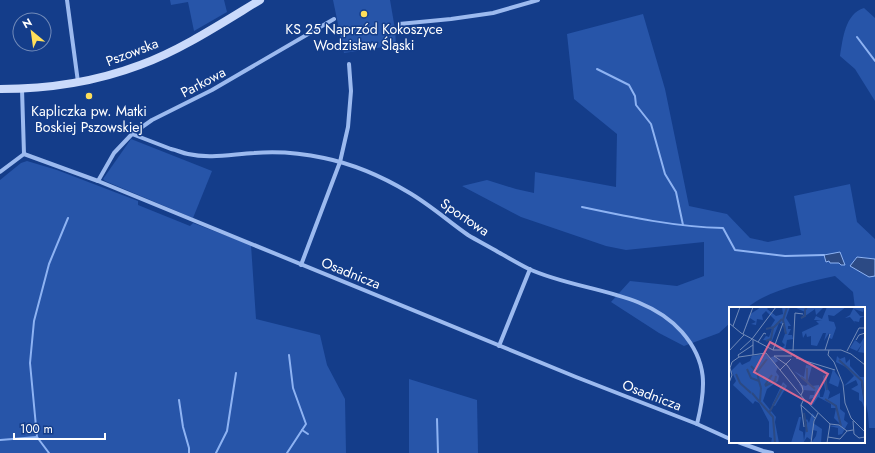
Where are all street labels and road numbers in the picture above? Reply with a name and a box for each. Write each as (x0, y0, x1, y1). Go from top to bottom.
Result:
street label: Pszowska (103, 33, 161, 71)
street label: Parkowa (177, 62, 229, 102)
street label: Sportowa (437, 193, 493, 241)
street label: Osadnicza (318, 252, 384, 294)
street label: Osadnicza (619, 375, 685, 415)

